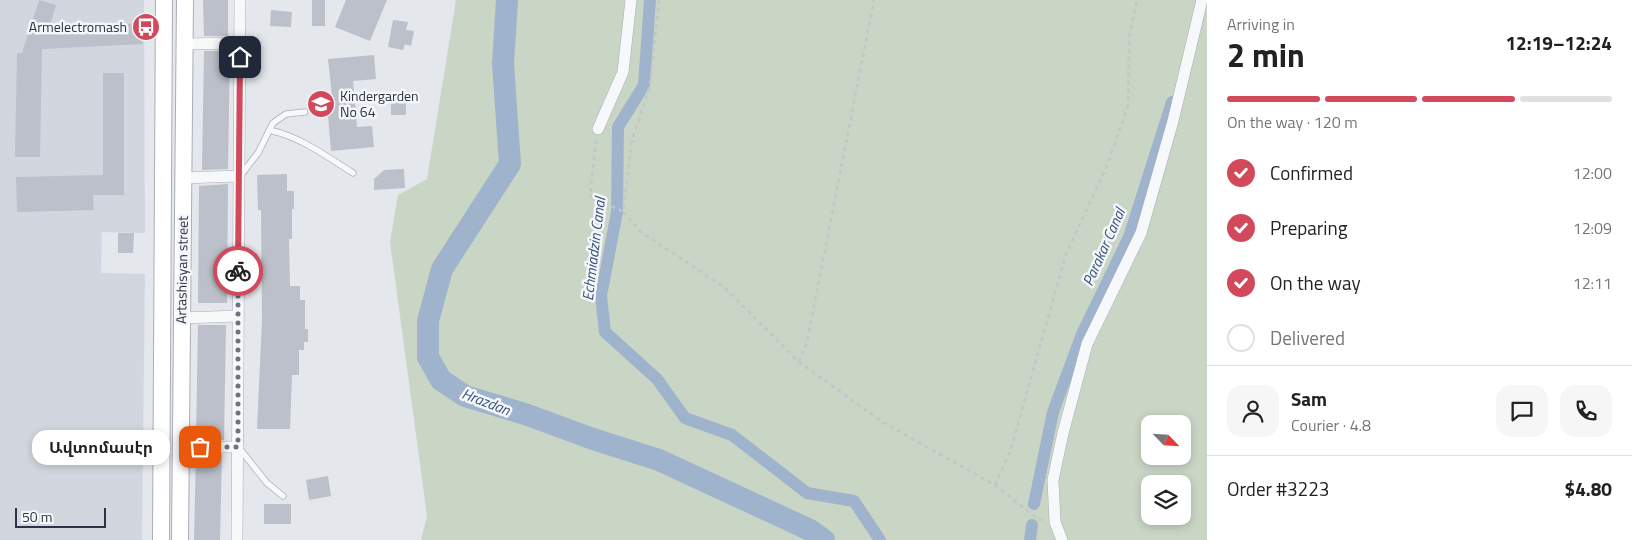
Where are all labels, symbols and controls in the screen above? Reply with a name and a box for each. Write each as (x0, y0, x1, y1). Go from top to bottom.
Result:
bus stop icon: Armelectromash (131, 12, 161, 42)
text: Arriving in (1227, 12, 1295, 36)
place label: Armelectromash (29, 16, 127, 37)
text: 12:19–12:24 (1505, 28, 1612, 57)
text: 2 min (1227, 31, 1305, 79)
pin (219, 36, 261, 78)
icon: home (226, 43, 254, 71)
place label: Kindergarden No 64 (340, 85, 419, 122)
school or university icon: Kindergarden No 64 (306, 89, 336, 119)
text: On the way · 120 m (1227, 110, 1358, 134)
text: Confirmed (1270, 158, 1353, 187)
icon: check (1227, 159, 1255, 187)
text: 12:00 (1573, 161, 1612, 185)
water label: Echmiadzin Canal (576, 194, 611, 302)
water label: Parakar Canal (1076, 203, 1132, 289)
text: Preparing (1270, 213, 1347, 242)
icon: check (1227, 214, 1255, 242)
street label: Artashisyan street (170, 216, 193, 324)
text: 12:09 (1573, 216, 1612, 240)
courier (213, 246, 263, 296)
icon: bike (224, 257, 252, 285)
text: On the way (1270, 268, 1361, 297)
icon: check (1227, 269, 1255, 297)
text: 12:11 (1573, 271, 1612, 295)
text: Delivered (1270, 323, 1345, 352)
water label: Hrazdan (459, 382, 514, 421)
text: Sam (1291, 384, 1327, 413)
button: person (1227, 385, 1279, 437)
button: chat (1496, 385, 1548, 437)
button: phone (1560, 385, 1612, 437)
text: Courier · 4.8 (1291, 413, 1371, 437)
north arrow (1141, 415, 1191, 465)
map controls (1141, 415, 1191, 525)
pin (179, 426, 221, 468)
callout: Ավտոմասէր (32, 430, 170, 464)
icon: bag (186, 433, 214, 461)
text: Ավտոմասէր (49, 435, 153, 459)
text: Order #3223 (1227, 474, 1329, 503)
text: $4.80 (1565, 474, 1612, 503)
button: layers (1141, 475, 1191, 525)
scale bar (15, 505, 106, 528)
text: 50 m (22, 506, 52, 527)

